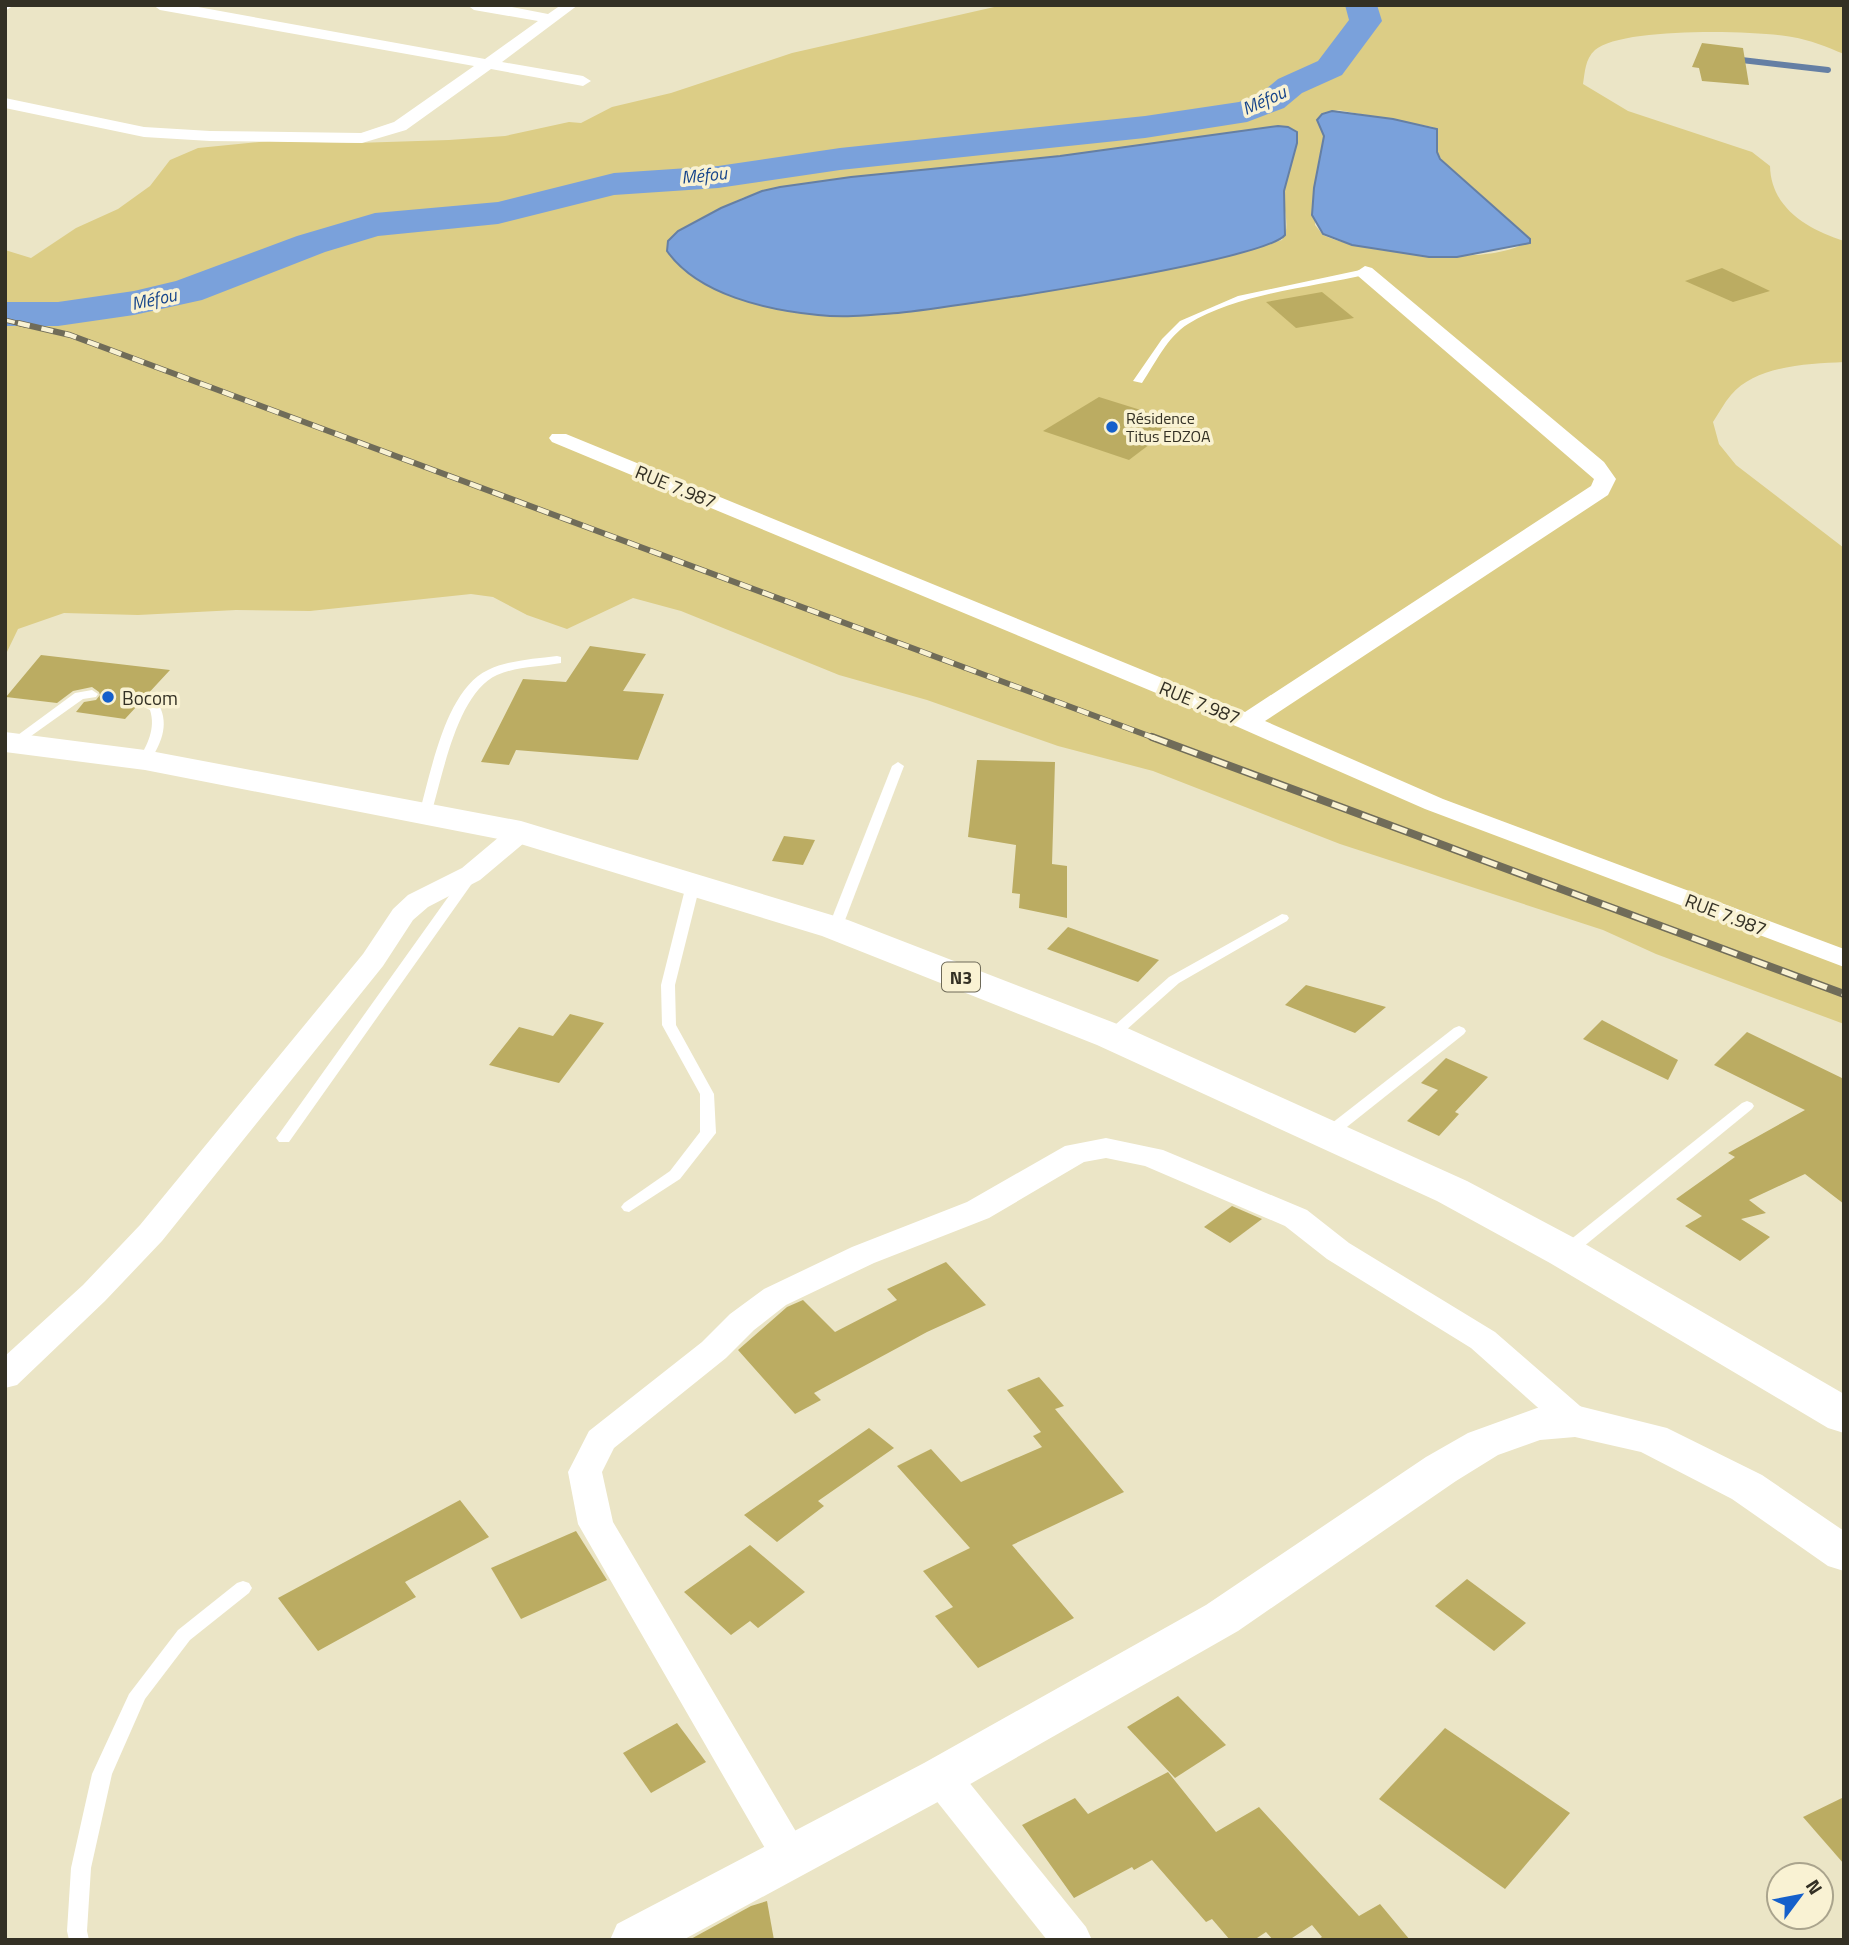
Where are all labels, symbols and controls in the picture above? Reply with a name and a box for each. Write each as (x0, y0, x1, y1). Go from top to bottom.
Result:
water label: Méfou (1238, 78, 1291, 122)
water label: Méfou (680, 159, 729, 191)
water label: Méfou (129, 281, 180, 317)
place label: Résidence Titus EDZOA (1126, 406, 1211, 448)
marker: Résidence Titus EDZOA (1104, 419, 1120, 435)
street label: RUE 7.987 (631, 457, 721, 515)
street label: RUE 7.987 (1155, 673, 1245, 731)
place label: Bocom (122, 683, 178, 712)
marker: Bocom (100, 689, 116, 705)
street label: RUE 7.987 (1681, 885, 1771, 943)
road number: N3 (942, 962, 980, 992)
north arrow (1765, 1861, 1835, 1931)
text: N (1799, 1873, 1831, 1900)

